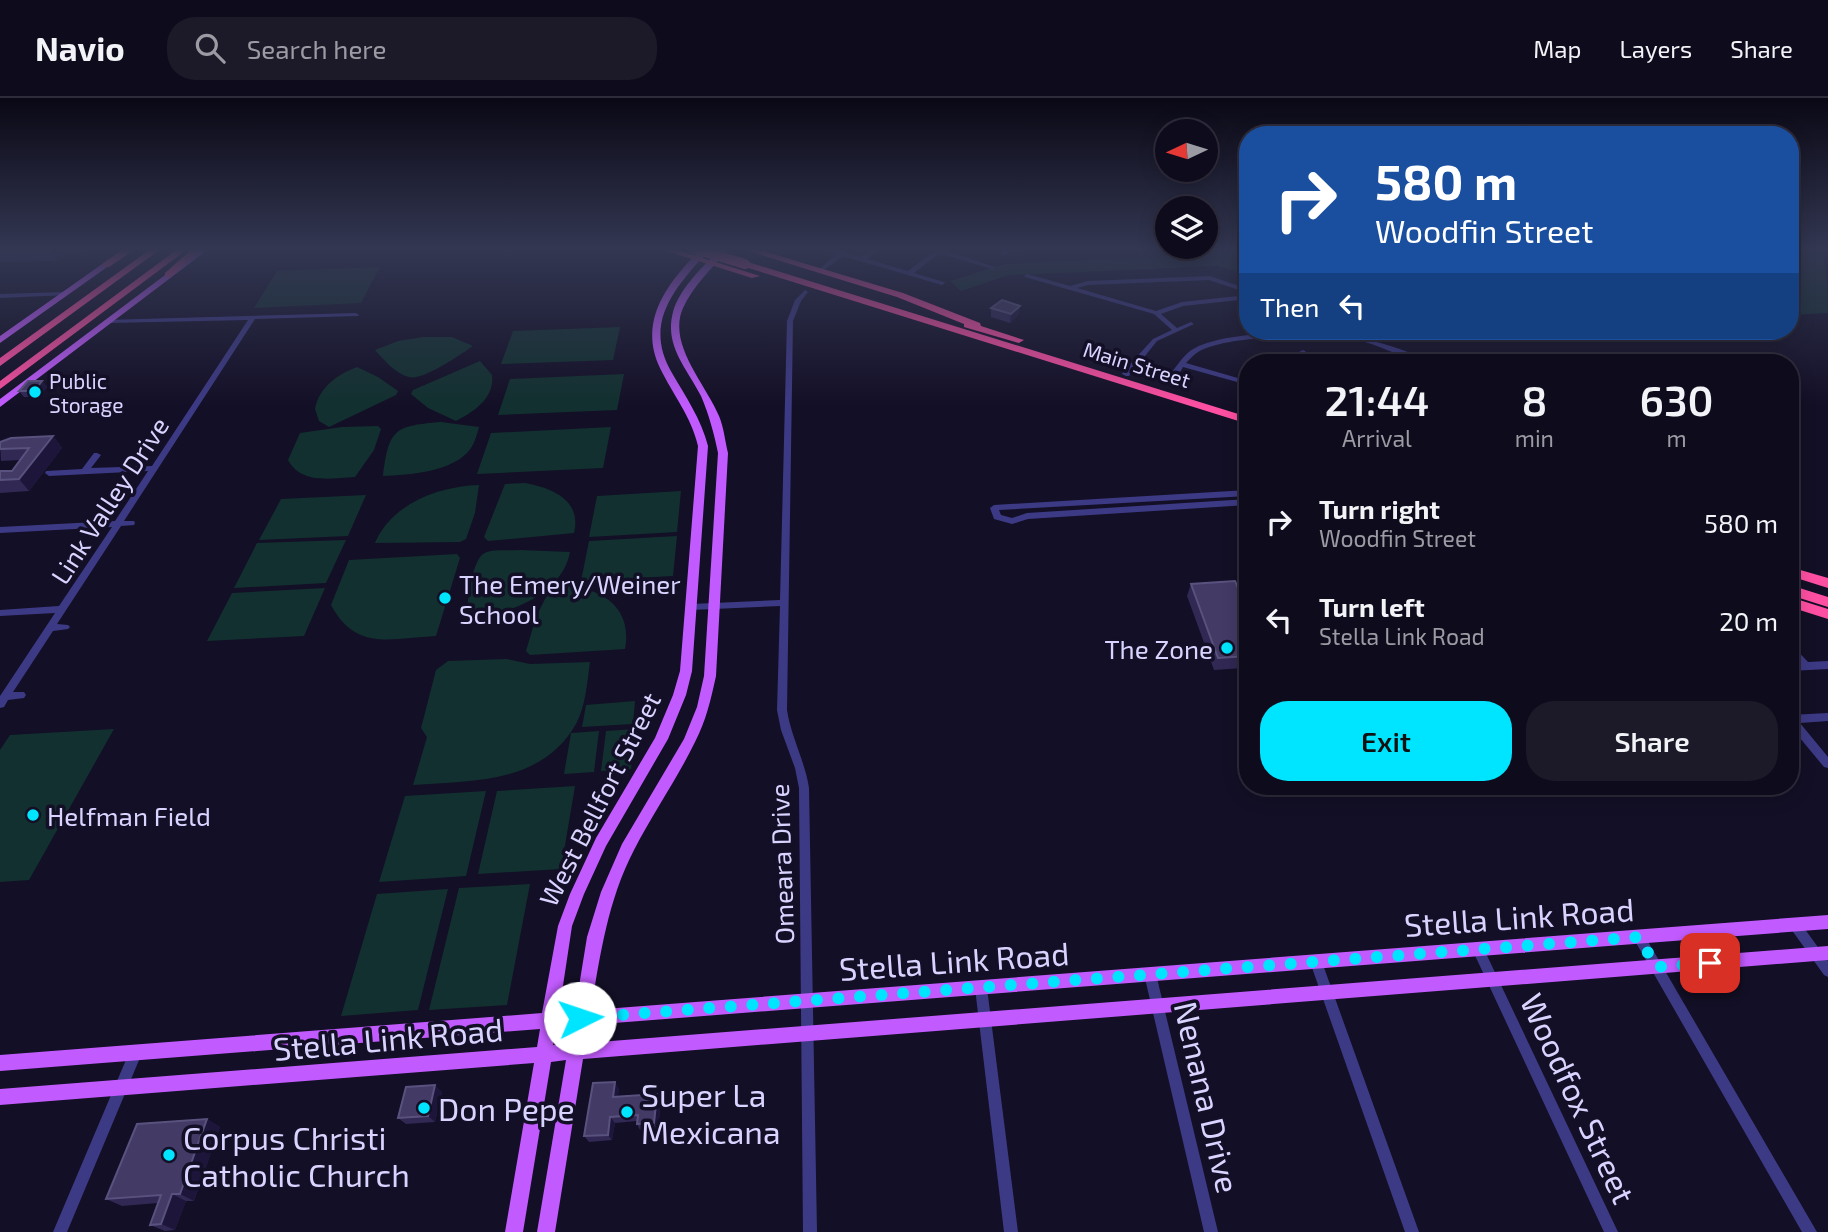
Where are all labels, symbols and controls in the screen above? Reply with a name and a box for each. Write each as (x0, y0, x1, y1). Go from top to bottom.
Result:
search box (167, 17, 657, 80)
text: Navio (35, 28, 125, 68)
icon: search (191, 29, 229, 67)
text: Search here (247, 33, 386, 64)
text: Map (1533, 34, 1581, 63)
text: Layers (1619, 34, 1692, 63)
text: Share (1730, 34, 1793, 63)
north arrow (1155, 119, 1218, 182)
map controls (1155, 119, 1218, 259)
text: 580 m (1375, 151, 1517, 210)
icon: right (1260, 154, 1351, 245)
button: layers (1155, 196, 1218, 259)
text: Woodfin Street (1375, 211, 1594, 249)
icon: left (1333, 287, 1371, 325)
text: Then (1260, 291, 1319, 322)
street label: Main Street (1081, 336, 1193, 392)
place label: Public Storage (49, 368, 123, 417)
text: 21:44 (1324, 374, 1429, 424)
text: 8 (1521, 374, 1547, 424)
text: 630 (1639, 374, 1714, 424)
marker: Public Storage (27, 384, 43, 400)
street label: Link Valley Drive (44, 411, 174, 589)
text: Arrival (1342, 424, 1412, 452)
text: min (1515, 424, 1554, 452)
text: m (1666, 424, 1687, 452)
text: Turn right (1319, 493, 1440, 524)
icon: right (1260, 503, 1298, 541)
text: 580 m (1704, 507, 1778, 538)
text: Woodfin Street (1319, 524, 1476, 552)
place label: The Emery/Weiner School (459, 568, 681, 629)
marker: The Emery/Weiner School (437, 590, 453, 606)
text: Turn left (1319, 591, 1425, 622)
icon: left (1260, 601, 1298, 639)
text: 20 m (1719, 605, 1778, 636)
text: Stella Link Road (1319, 622, 1485, 650)
place label: The Zone (1104, 633, 1213, 664)
marker: The Zone (1219, 640, 1235, 656)
street label: West Bellfort Street (532, 687, 666, 911)
button: Exit (1260, 701, 1512, 781)
button: Share (1526, 701, 1778, 781)
street label: Omeara Drive (763, 783, 799, 945)
place label: Helfman Field (47, 800, 211, 831)
marker: Helfman Field (25, 807, 41, 823)
street label: Stella Link Road (1403, 889, 1635, 943)
street label: Stella Link Road (838, 933, 1070, 987)
pin (1680, 933, 1740, 993)
icon: arrive (1691, 944, 1729, 982)
position arrow (543, 981, 617, 1055)
street label: Woodfox Street (1514, 987, 1644, 1209)
street label: Nenana Drive (1168, 998, 1248, 1196)
street label: Stella Link Road (271, 1009, 505, 1067)
place label: Super La Mexicana (641, 1075, 780, 1150)
place label: Don Pepe (438, 1089, 575, 1127)
marker: Don Pepe (416, 1100, 432, 1116)
marker: Super La Mexicana (619, 1104, 635, 1120)
place label: Corpus Christi Catholic Church (183, 1118, 410, 1193)
marker: Corpus Christi Catholic Church (161, 1147, 177, 1163)

